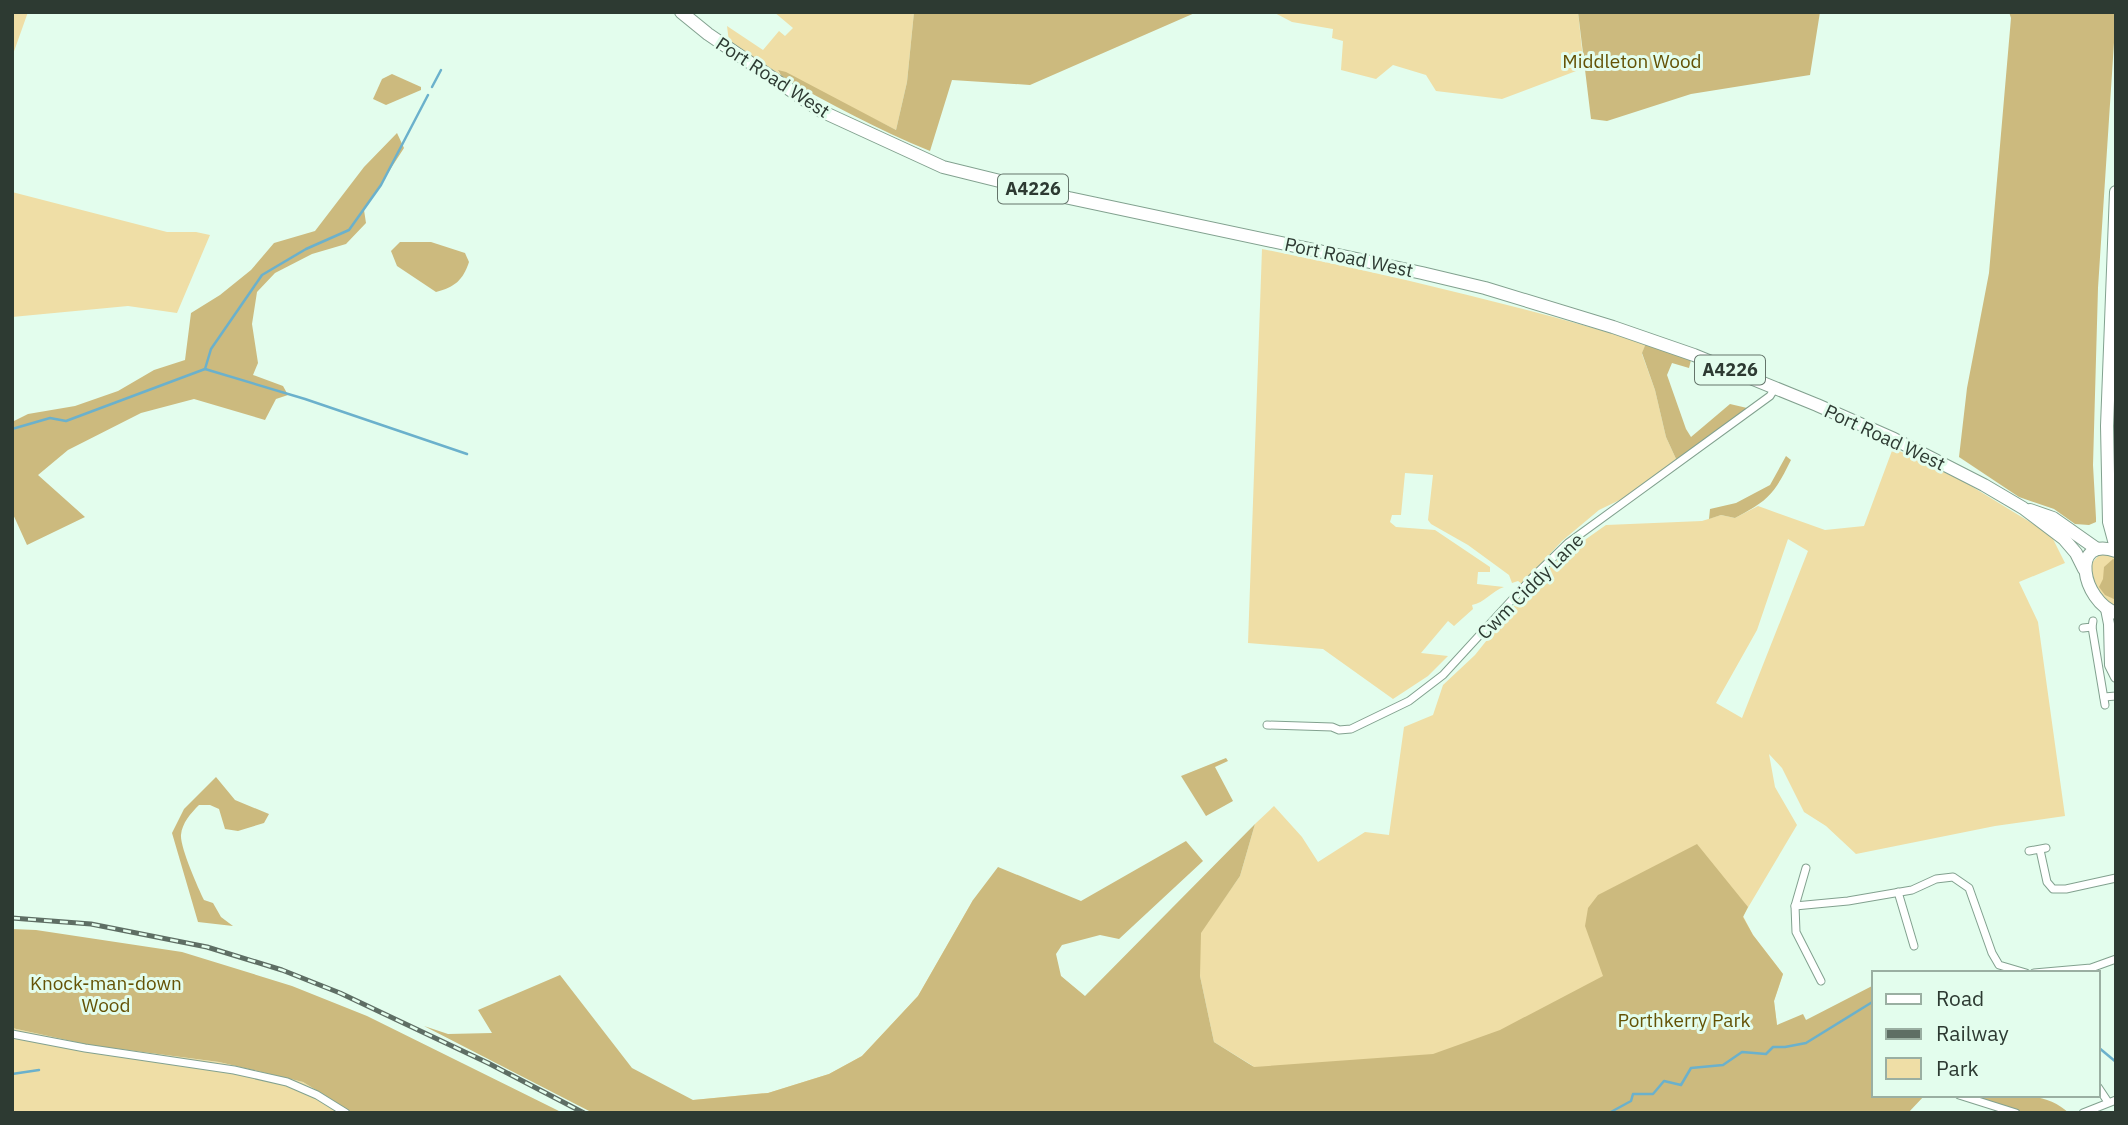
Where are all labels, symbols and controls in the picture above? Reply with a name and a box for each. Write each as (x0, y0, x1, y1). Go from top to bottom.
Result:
street label: Port Road West (712, 31, 834, 123)
park label: Middleton Wood (1562, 49, 1702, 73)
road number: A4226 (998, 174, 1068, 204)
street label: Port Road West (1282, 232, 1416, 282)
road number: A4226 (1695, 356, 1765, 384)
street label: Port Road West (1821, 398, 1949, 476)
street label: Cwm Ciddy Lane (1472, 528, 1588, 644)
park label: Knock-man-down Wood (30, 971, 182, 1017)
legend (1872, 971, 2100, 1097)
text: Road (1936, 984, 1984, 1012)
park label: Porthkerry Park (1618, 1008, 1750, 1032)
text: Railway (1936, 1019, 2009, 1047)
text: Park (1936, 1054, 1979, 1082)

